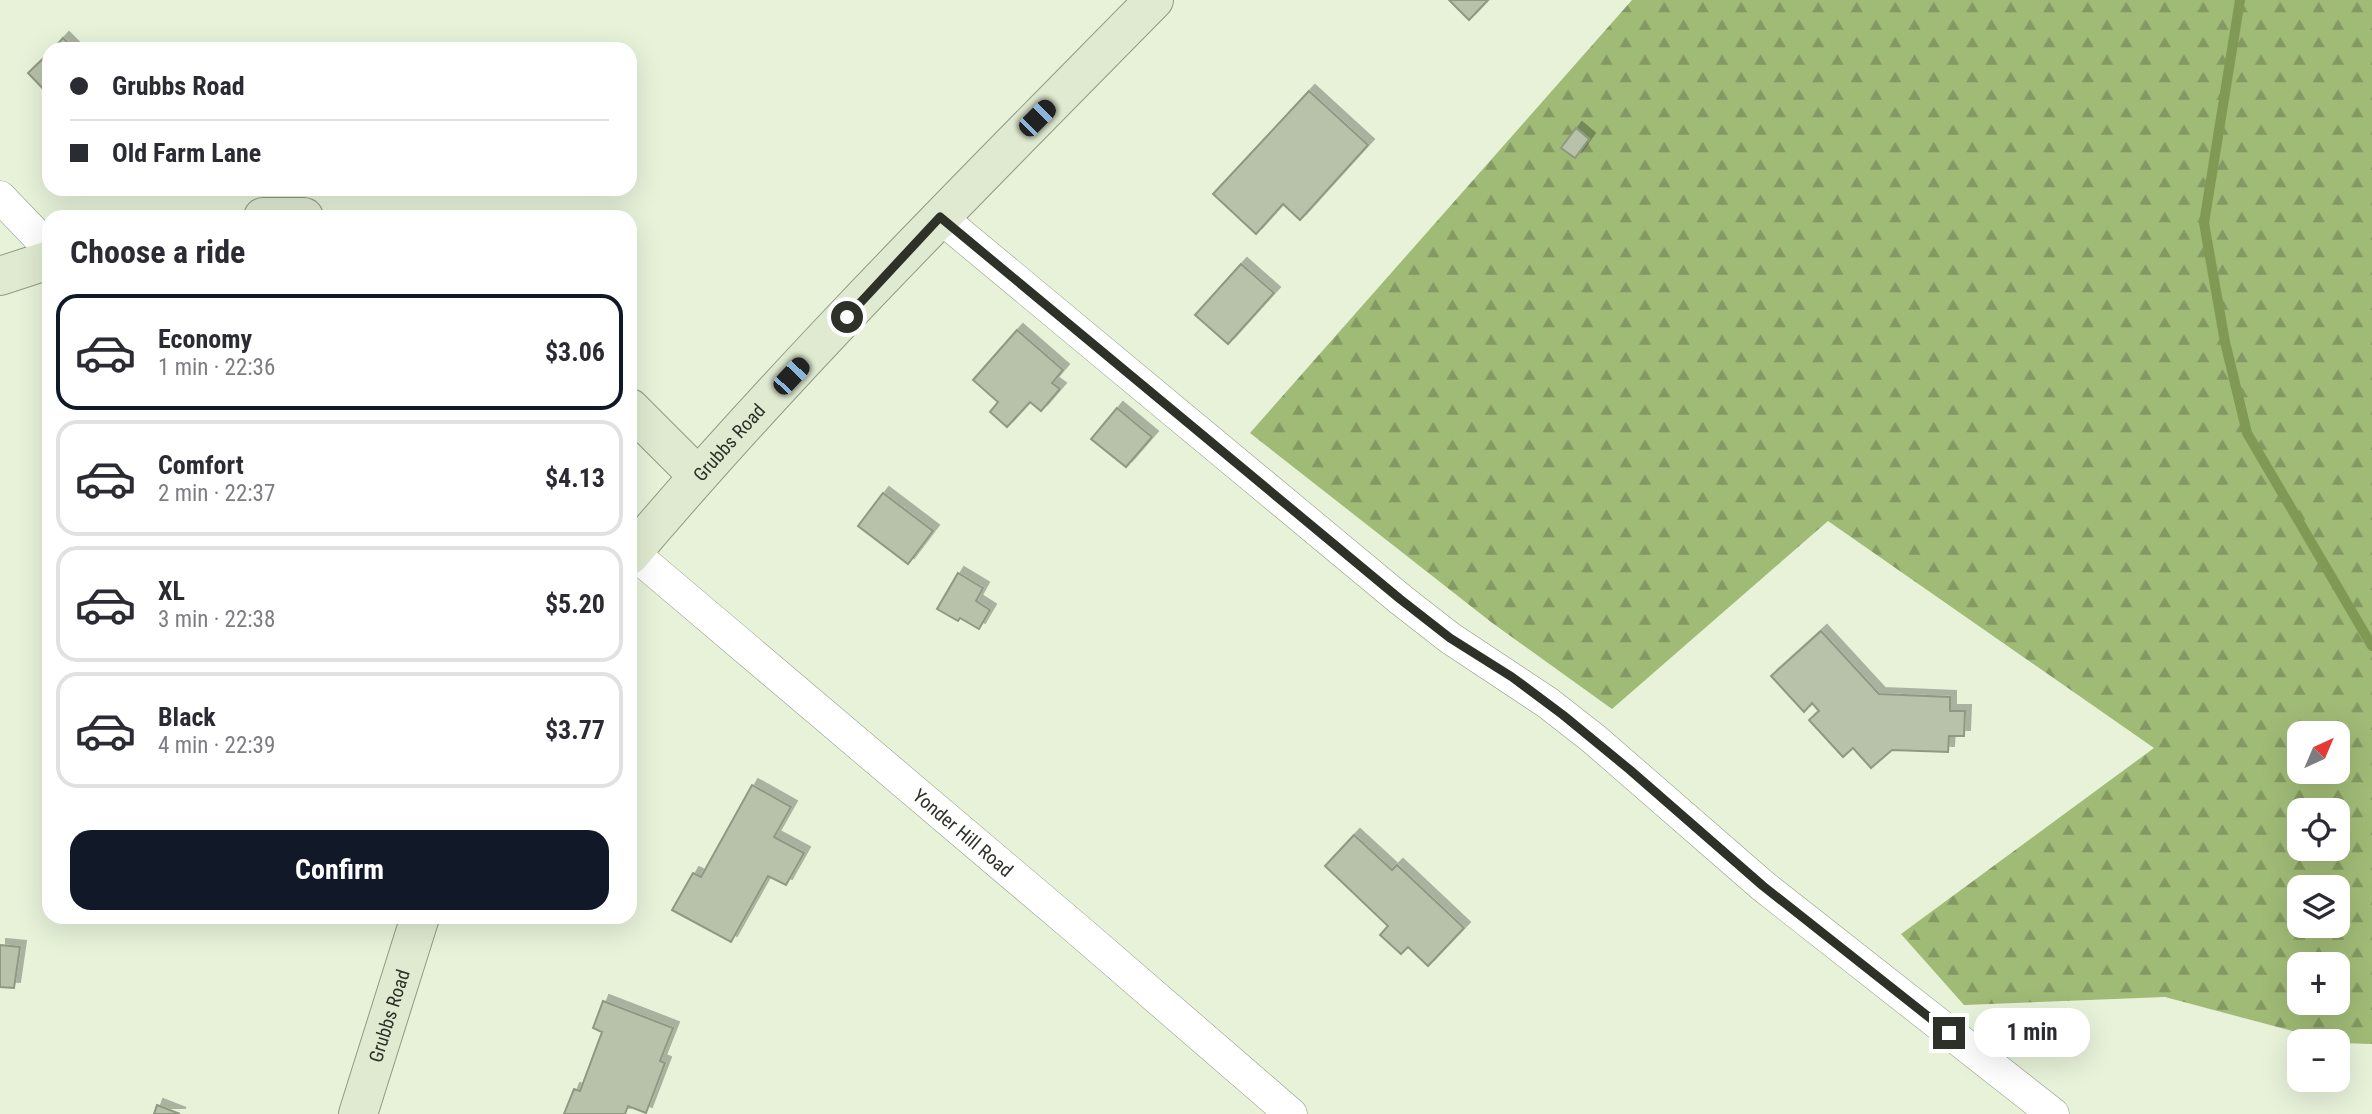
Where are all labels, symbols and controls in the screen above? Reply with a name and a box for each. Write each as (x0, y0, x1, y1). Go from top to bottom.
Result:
text: Grubbs Road (112, 71, 245, 101)
car (1015, 96, 1060, 140)
text: Old Farm Lane (112, 138, 261, 168)
text: Choose a ride (70, 233, 245, 271)
route start (831, 301, 863, 333)
icon: car (74, 321, 137, 384)
text: Economy (158, 324, 252, 354)
text: $3.06 (545, 337, 605, 367)
car (769, 353, 814, 399)
text: 1 min · 22:36 (158, 354, 275, 381)
street label: Grubbs Road (688, 399, 770, 486)
icon: car (74, 447, 137, 510)
text: Comfort (158, 450, 244, 480)
text: $4.13 (545, 463, 605, 493)
text: 2 min · 22:37 (158, 480, 275, 507)
icon: car (74, 573, 137, 636)
text: XL (158, 576, 185, 606)
text: $5.20 (545, 589, 605, 619)
text: 3 min · 22:38 (158, 606, 275, 633)
icon: car (74, 699, 137, 762)
text: Black (158, 702, 216, 732)
text: $3.77 (545, 715, 605, 745)
north arrow (2287, 721, 2350, 784)
map controls (2287, 721, 2350, 1092)
text: 4 min · 22:39 (158, 732, 275, 759)
street label: Yonder Hill Road (908, 784, 1018, 881)
button: locate (2287, 798, 2350, 861)
button: Confirm (70, 830, 609, 910)
button: layers (2287, 875, 2350, 938)
button: + (2287, 952, 2350, 1015)
street label: Grubbs Road (364, 966, 414, 1065)
callout: 1 min (1974, 1009, 2089, 1058)
route end (1933, 1017, 1965, 1049)
text: 1 min (2006, 1019, 2058, 1046)
button: − (2287, 1029, 2350, 1092)

